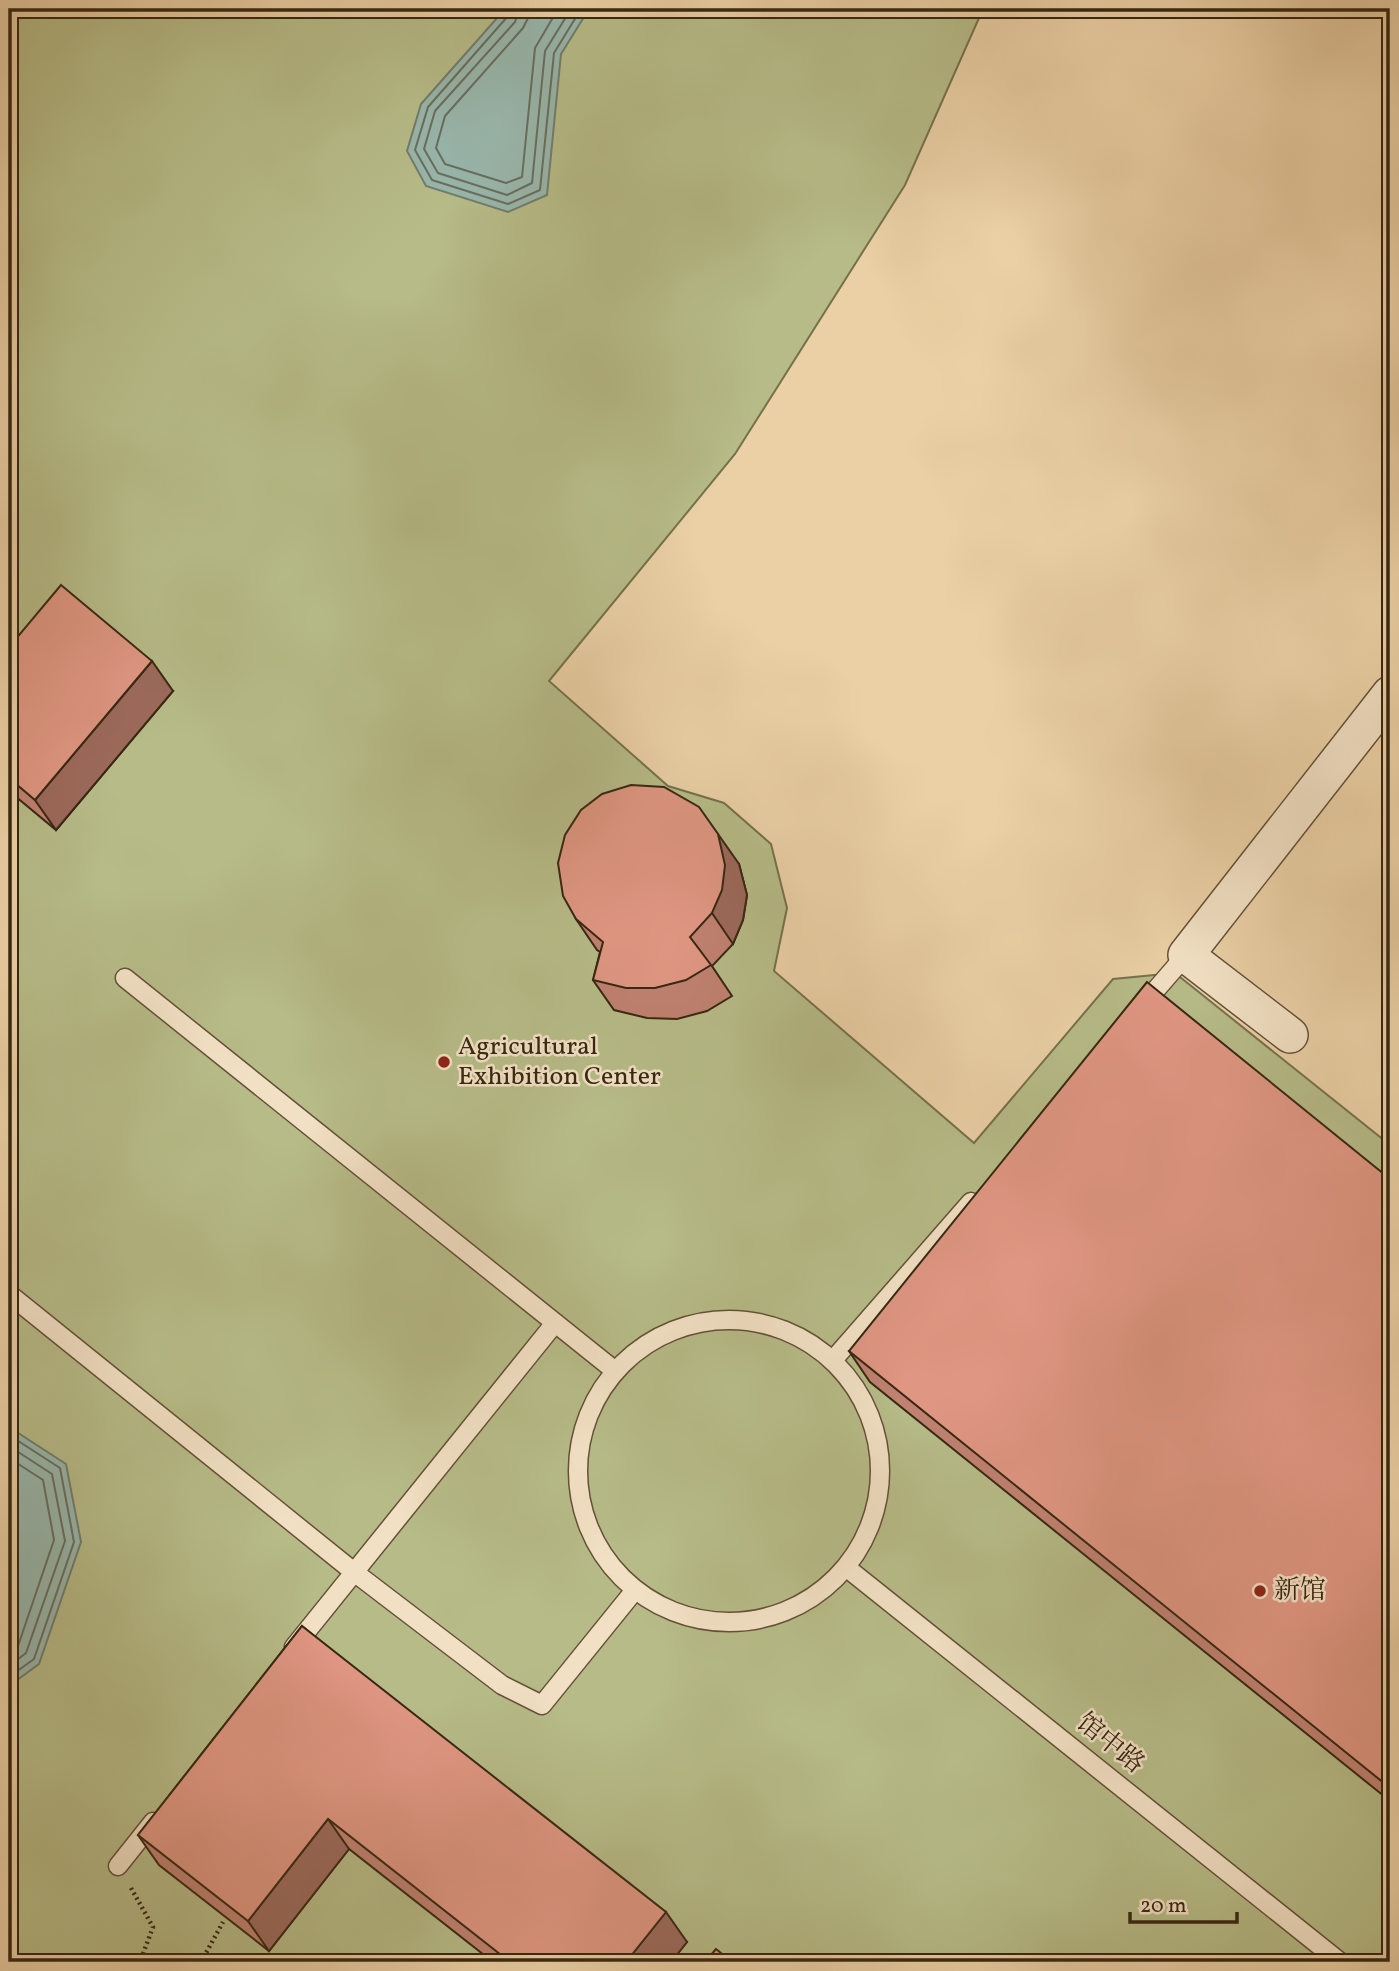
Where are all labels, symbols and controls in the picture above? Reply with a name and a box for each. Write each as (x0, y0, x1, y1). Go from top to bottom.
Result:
place label: Agricultural Exhibition Center (458, 1029, 661, 1095)
marker: Agricultural Exhibition Center (436, 1054, 452, 1070)
place label: 新馆 (1274, 1573, 1326, 1609)
marker: 新馆 (1252, 1583, 1268, 1599)
street label: 馆中路 (1068, 1705, 1152, 1783)
scale bar (1130, 1880, 1236, 1924)
text: 20 m (1140, 1892, 1186, 1921)

